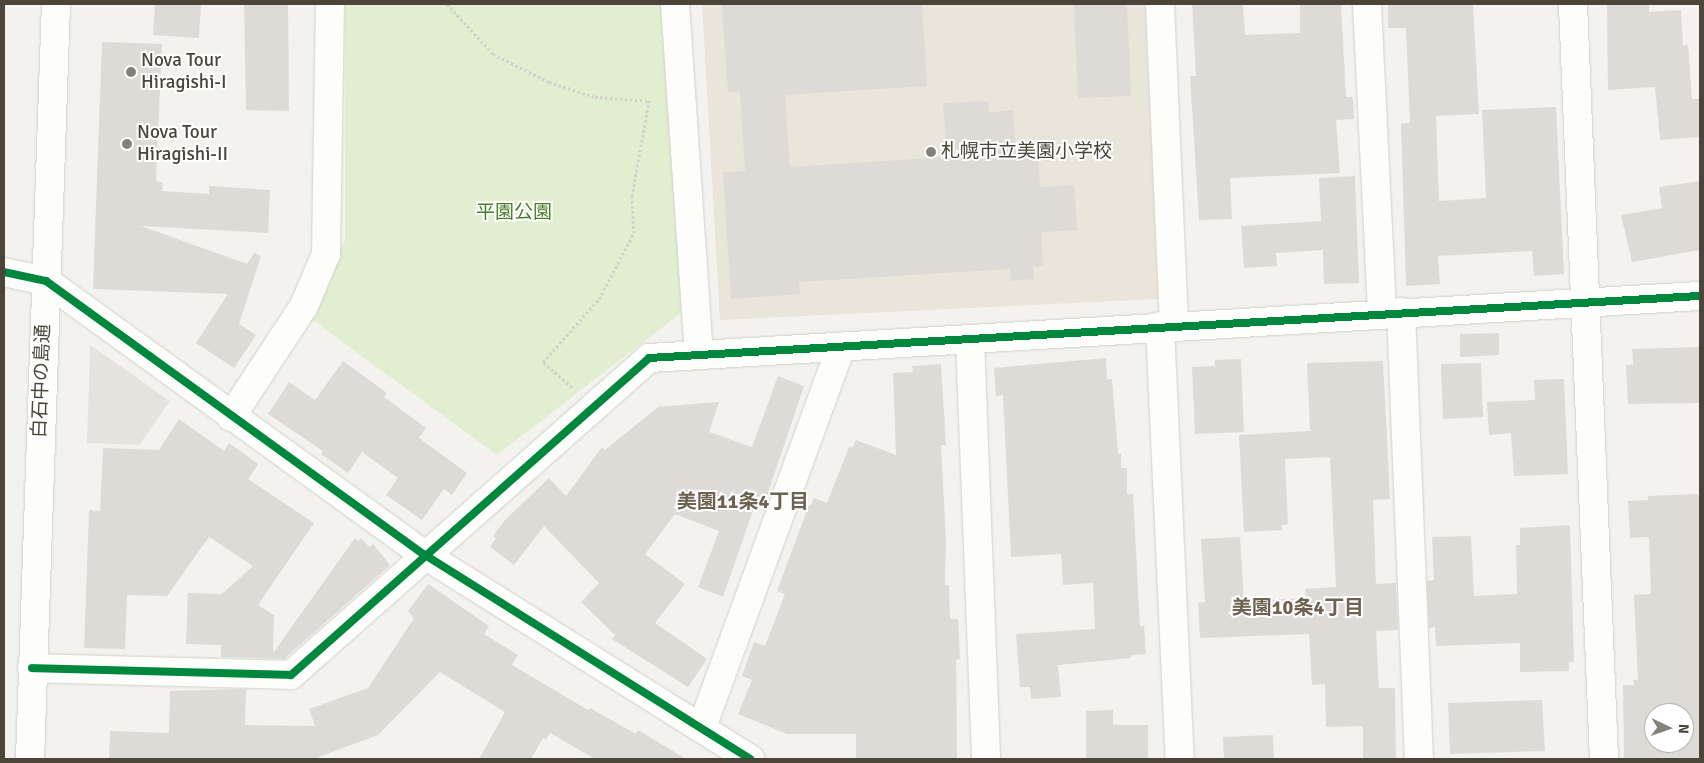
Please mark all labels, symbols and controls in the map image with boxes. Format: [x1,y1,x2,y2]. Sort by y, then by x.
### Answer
place label: Nova Tour Hiragishi-I [141,50,227,94]
marker: Nova Tour Hiragishi-I [125,66,137,78]
place label: Nova Tour Hiragishi-II [137,122,228,166]
marker: Nova Tour Hiragishi-II [121,138,133,150]
place label: 札幌市立美園小学校 [941,141,1112,163]
marker: 札幌市立美園小学校 [925,146,937,158]
park label: 平園公園 [476,202,552,224]
street label: 白石中の島通 [29,324,55,438]
district label: 美園11条4丁目 [677,489,809,513]
district label: 美園10条4丁目 [1232,595,1364,619]
north arrow [1644,703,1694,753]
text: N [1675,723,1692,734]

